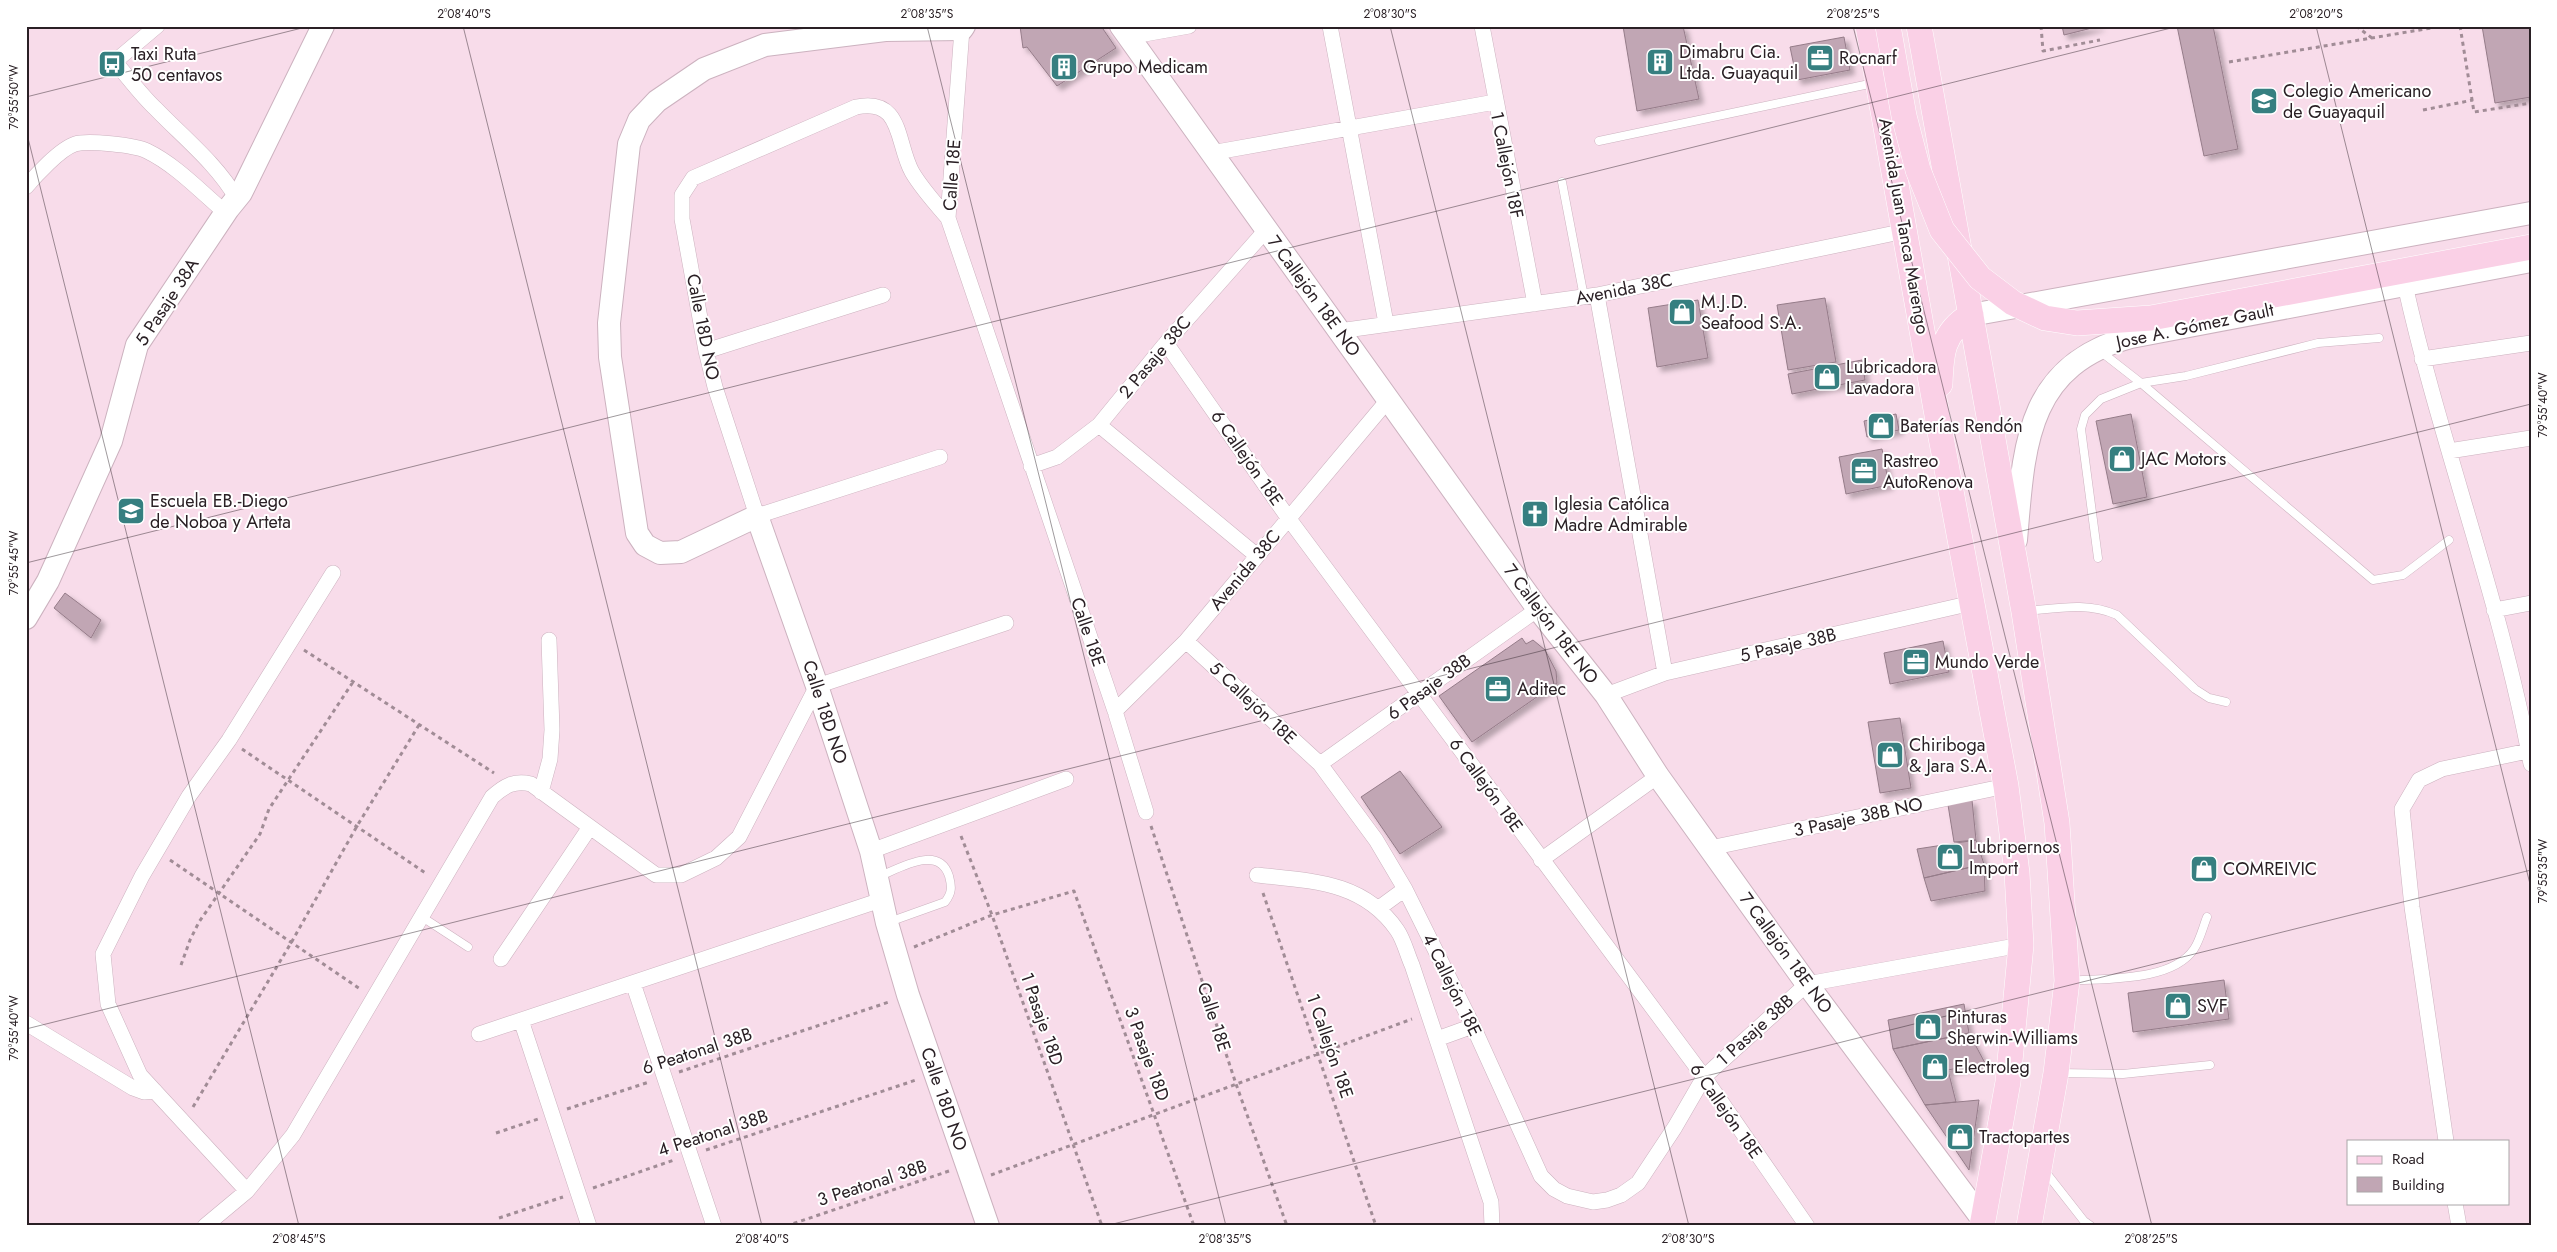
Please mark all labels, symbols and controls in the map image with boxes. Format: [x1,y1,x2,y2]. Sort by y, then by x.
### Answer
text: 2°08'40"S [437,5,491,23]
text: 2°08'35"S [901,5,954,23]
text: 2°08'30"S [1363,5,1417,23]
text: 2°08'25"S [1826,5,1880,23]
text: 2°08'20"S [2289,5,2343,23]
place label: Dimabru Cia. Ltda. Guayaquil [1679,39,1798,86]
place label: Taxi Ruta 50 centavos [131,41,222,88]
office icon: Rocnarf [1805,43,1835,73]
place label: Rocnarf [1839,45,1898,71]
building icon: Dimabru Cia. Ltda. Guayaquil [1645,47,1675,77]
bus stop icon: Taxi Ruta 50 centavos [97,49,127,79]
building icon: Grupo Medicam [1049,52,1079,82]
place label: Grupo Medicam [1083,54,1208,80]
text: 79°55'50"W [5,64,23,129]
place label: Colegio Americano de Guayaquil [2283,78,2431,125]
school or university icon: Colegio Americano de Guayaquil [2249,86,2279,116]
street label: 1 Callejón 18F [1484,109,1530,221]
street label: Avenida Juan Tanca Marengo [1872,116,1936,336]
street label: Calle 18E [937,138,967,212]
street label: 7 Callejón 18E NO [1261,230,1367,362]
street label: 5 Pasaje 38A [129,253,205,351]
street label: Avenida 38C [1573,267,1675,311]
street label: Calle 18D NO [680,272,726,382]
place label: M.J.D. Seafood S.A. [1701,289,1802,336]
street label: Jose A. Gómez Gault [2112,296,2277,356]
shop icon: M.J.D. Seafood S.A. [1667,297,1697,327]
street label: 2 Pasaje 38C [1113,310,1197,404]
place label: Lubricadora Lavadora [1846,354,1937,401]
shop icon: Lubricadora Lavadora [1812,362,1842,392]
text: 79°55'40"W [2534,372,2552,438]
street label: 6 Callejón 18E [1204,405,1290,511]
shop icon: Baterías Rendón [1866,411,1896,441]
place label: Baterías Rendón [1900,413,2023,439]
shop icon: JAC Motors [2107,444,2137,474]
place label: JAC Motors [2139,446,2226,472]
place label: Rastreo AutoRenova [1883,448,1973,495]
office icon: Rastreo AutoRenova [1849,456,1879,486]
place label: Escuela EB.-Diego de Noboa y Arteta [150,488,291,535]
place label: Iglesia Católica Madre Admirable [1554,491,1687,538]
school or university icon: Escuela EB.-Diego de Noboa y Arteta [116,496,146,526]
church icon: Iglesia Católica Madre Admirable [1520,499,1550,529]
street label: Avenida 38C [1203,524,1287,616]
text: 79°55'45"W [5,531,23,595]
street label: 7 Callejón 18E NO [1497,559,1605,689]
street label: Calle 18E [1064,594,1112,670]
street label: 5 Pasaje 38B [1737,621,1839,669]
office icon: Mundo Verde [1901,647,1931,677]
street label: 6 Pasaje 38B [1381,648,1477,726]
place label: Mundo Verde [1935,649,2039,675]
street label: 5 Callejón 18E [1204,656,1302,750]
street label: Calle 18D NO [796,657,854,767]
office icon: Aditec [1483,674,1513,704]
place label: Aditec [1517,676,1566,702]
street label: 6 Callejón 18E [1443,732,1529,838]
place label: Chiriboga & Jara S.A. [1909,732,1993,779]
shop icon: Chiriboga & Jara S.A. [1875,740,1905,770]
street label: 3 Pasaje 38B NO [1791,791,1925,843]
place label: Lubripernos Import [1969,834,2060,881]
text: 79°55'35"W [2534,839,2552,903]
shop icon: Lubripernos Import [1935,842,1965,872]
shop icon: COMREIVIC [2189,854,2219,884]
place label: COMREIVIC [2223,856,2317,882]
street label: 7 Callejón 18E NO [1733,887,1839,1019]
street label: 4 Callejón 18E [1416,929,1488,1041]
street label: 1 Pasaje 18D [1014,969,1070,1069]
street label: Calle 18E [1191,979,1237,1055]
street label: 1 Pasaje 38B [1711,988,1799,1072]
street label: 1 Callejón 18E [1300,990,1360,1102]
shop icon: SVF [2163,991,2193,1021]
place label: SVF [2197,993,2228,1019]
text: 79°55'40"W [5,995,23,1061]
street label: 3 Pasaje 18D [1118,1003,1176,1105]
place label: Pinturas Sherwin-Williams [1947,1004,2078,1051]
shop icon: Pinturas Sherwin-Williams [1913,1012,1943,1042]
street label: 6 Peatonal 38B [639,1021,755,1081]
street label: Calle 18D NO [914,1044,974,1154]
shop icon: Electroleg [1920,1052,1950,1082]
place label: Electroleg [1954,1054,2030,1080]
street label: 6 Callejón 18E [1683,1058,1769,1164]
street label: 4 Peatonal 38B [654,1103,772,1163]
shop icon: Tractopartes [1945,1122,1975,1152]
place label: Tractopartes [1979,1124,2069,1150]
legend [2347,1140,2510,1204]
text: Road [2392,1148,2424,1170]
street label: 3 Peatonal 38B [814,1153,930,1213]
text: Building [2392,1174,2444,1196]
text: 2°08'45"S [272,1230,326,1248]
text: 2°08'40"S [735,1230,789,1248]
text: 2°08'35"S [1199,1230,1252,1248]
text: 2°08'30"S [1661,1230,1715,1248]
text: 2°08'25"S [2124,1230,2178,1248]

